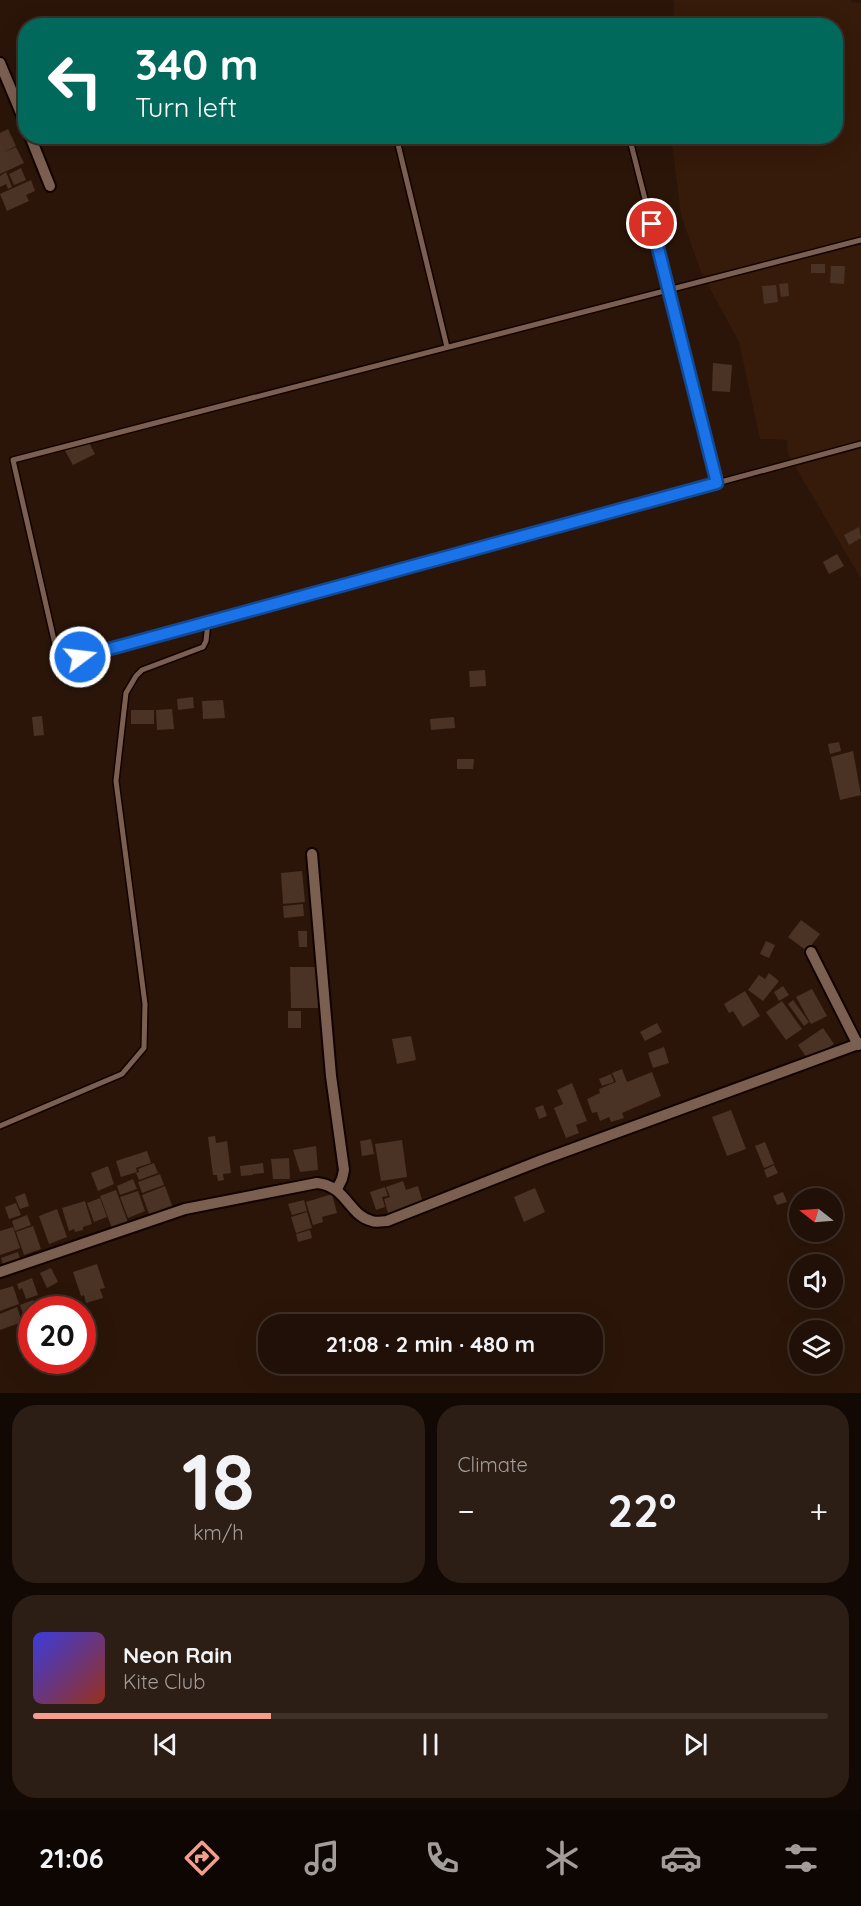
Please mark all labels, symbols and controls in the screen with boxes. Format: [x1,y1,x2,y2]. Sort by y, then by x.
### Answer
text: 340 m [135,38,259,91]
icon: left [36,42,114,120]
text: Turn left [135,90,237,124]
pin [626,198,677,249]
icon: arrive [635,207,668,240]
position arrow [48,625,112,689]
north arrow [789,1188,843,1242]
map controls [789,1188,843,1374]
button: sound [789,1254,843,1308]
speed limit sign: 20 [18,1296,96,1374]
button: layers [789,1320,843,1374]
text: 21:08 · 2 min · 480 m [326,1330,535,1358]
text: 18 [182,1432,255,1530]
text: Climate [458,1452,528,1477]
text: 22° [608,1482,676,1538]
text: − [458,1490,475,1531]
text: + [809,1490,828,1531]
text: km/h [193,1520,244,1545]
text: Neon Rain [123,1641,232,1669]
text: Kite Club [123,1669,205,1694]
icon: previous [149,1728,182,1761]
icon: pause [414,1728,447,1761]
icon: next [679,1728,712,1761]
icon: directions [181,1837,223,1879]
icon: music [301,1837,343,1879]
icon: phone [421,1837,463,1879]
icon: climate [541,1837,583,1879]
icon: car [660,1837,702,1879]
icon: filters [780,1837,822,1879]
text: 21:06 [39,1841,104,1875]

